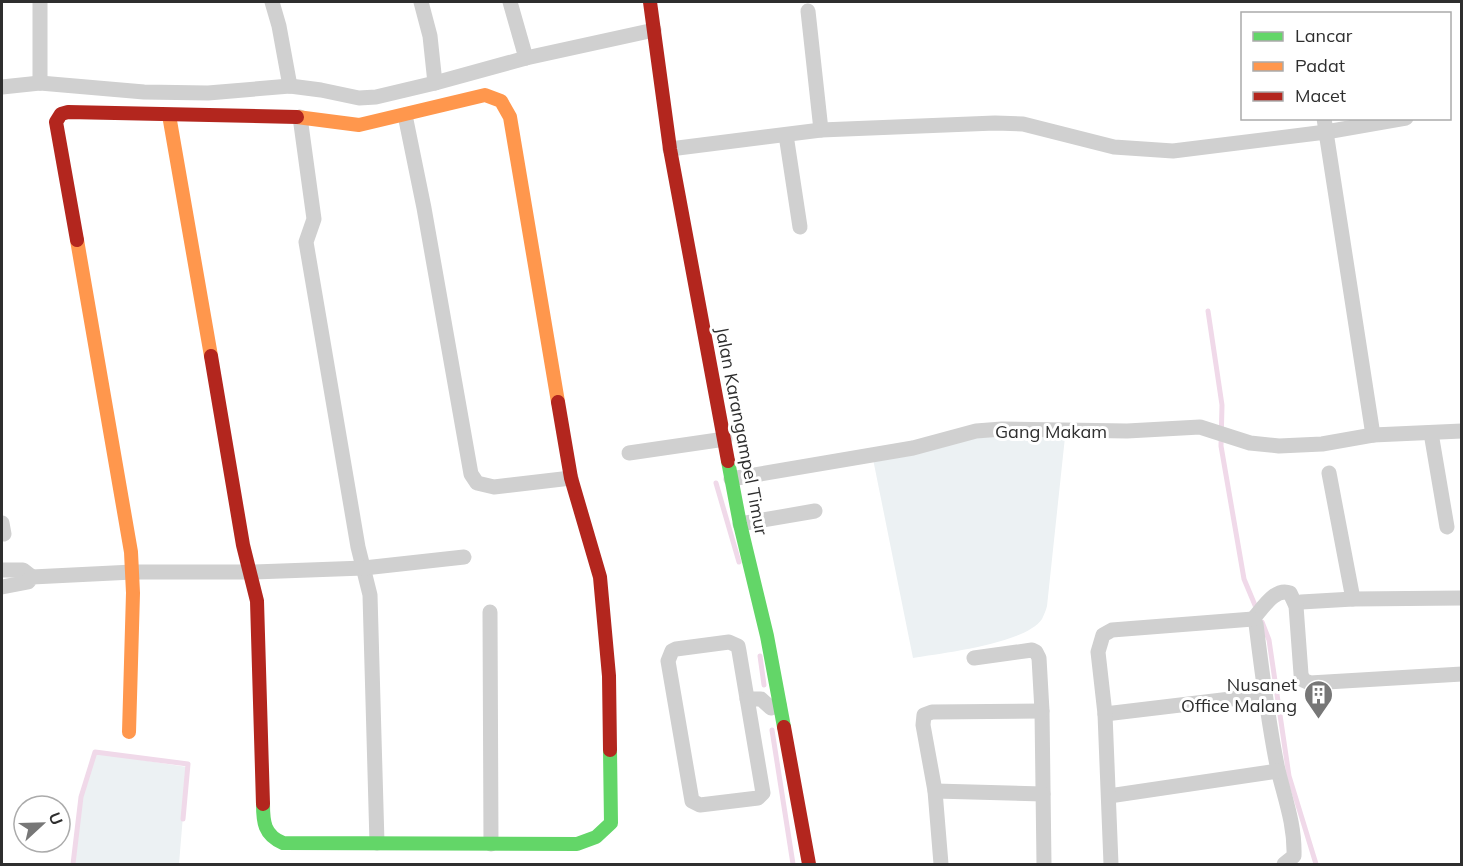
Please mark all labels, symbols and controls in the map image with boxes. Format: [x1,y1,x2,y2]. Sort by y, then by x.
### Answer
legend [1241,12,1451,120]
text: Lancar [1295,24,1353,47]
text: Padat [1295,54,1345,77]
text: Macet [1295,84,1346,107]
street label: Jalan Karangampel Timur [710,325,774,538]
street label: Gang Makam [995,420,1107,443]
place label: Nusanet Office Malang [1181,673,1297,717]
building icon: Nusanet Office Malang [1302,678,1334,720]
north arrow [12,794,72,854]
text: U [44,809,67,828]

